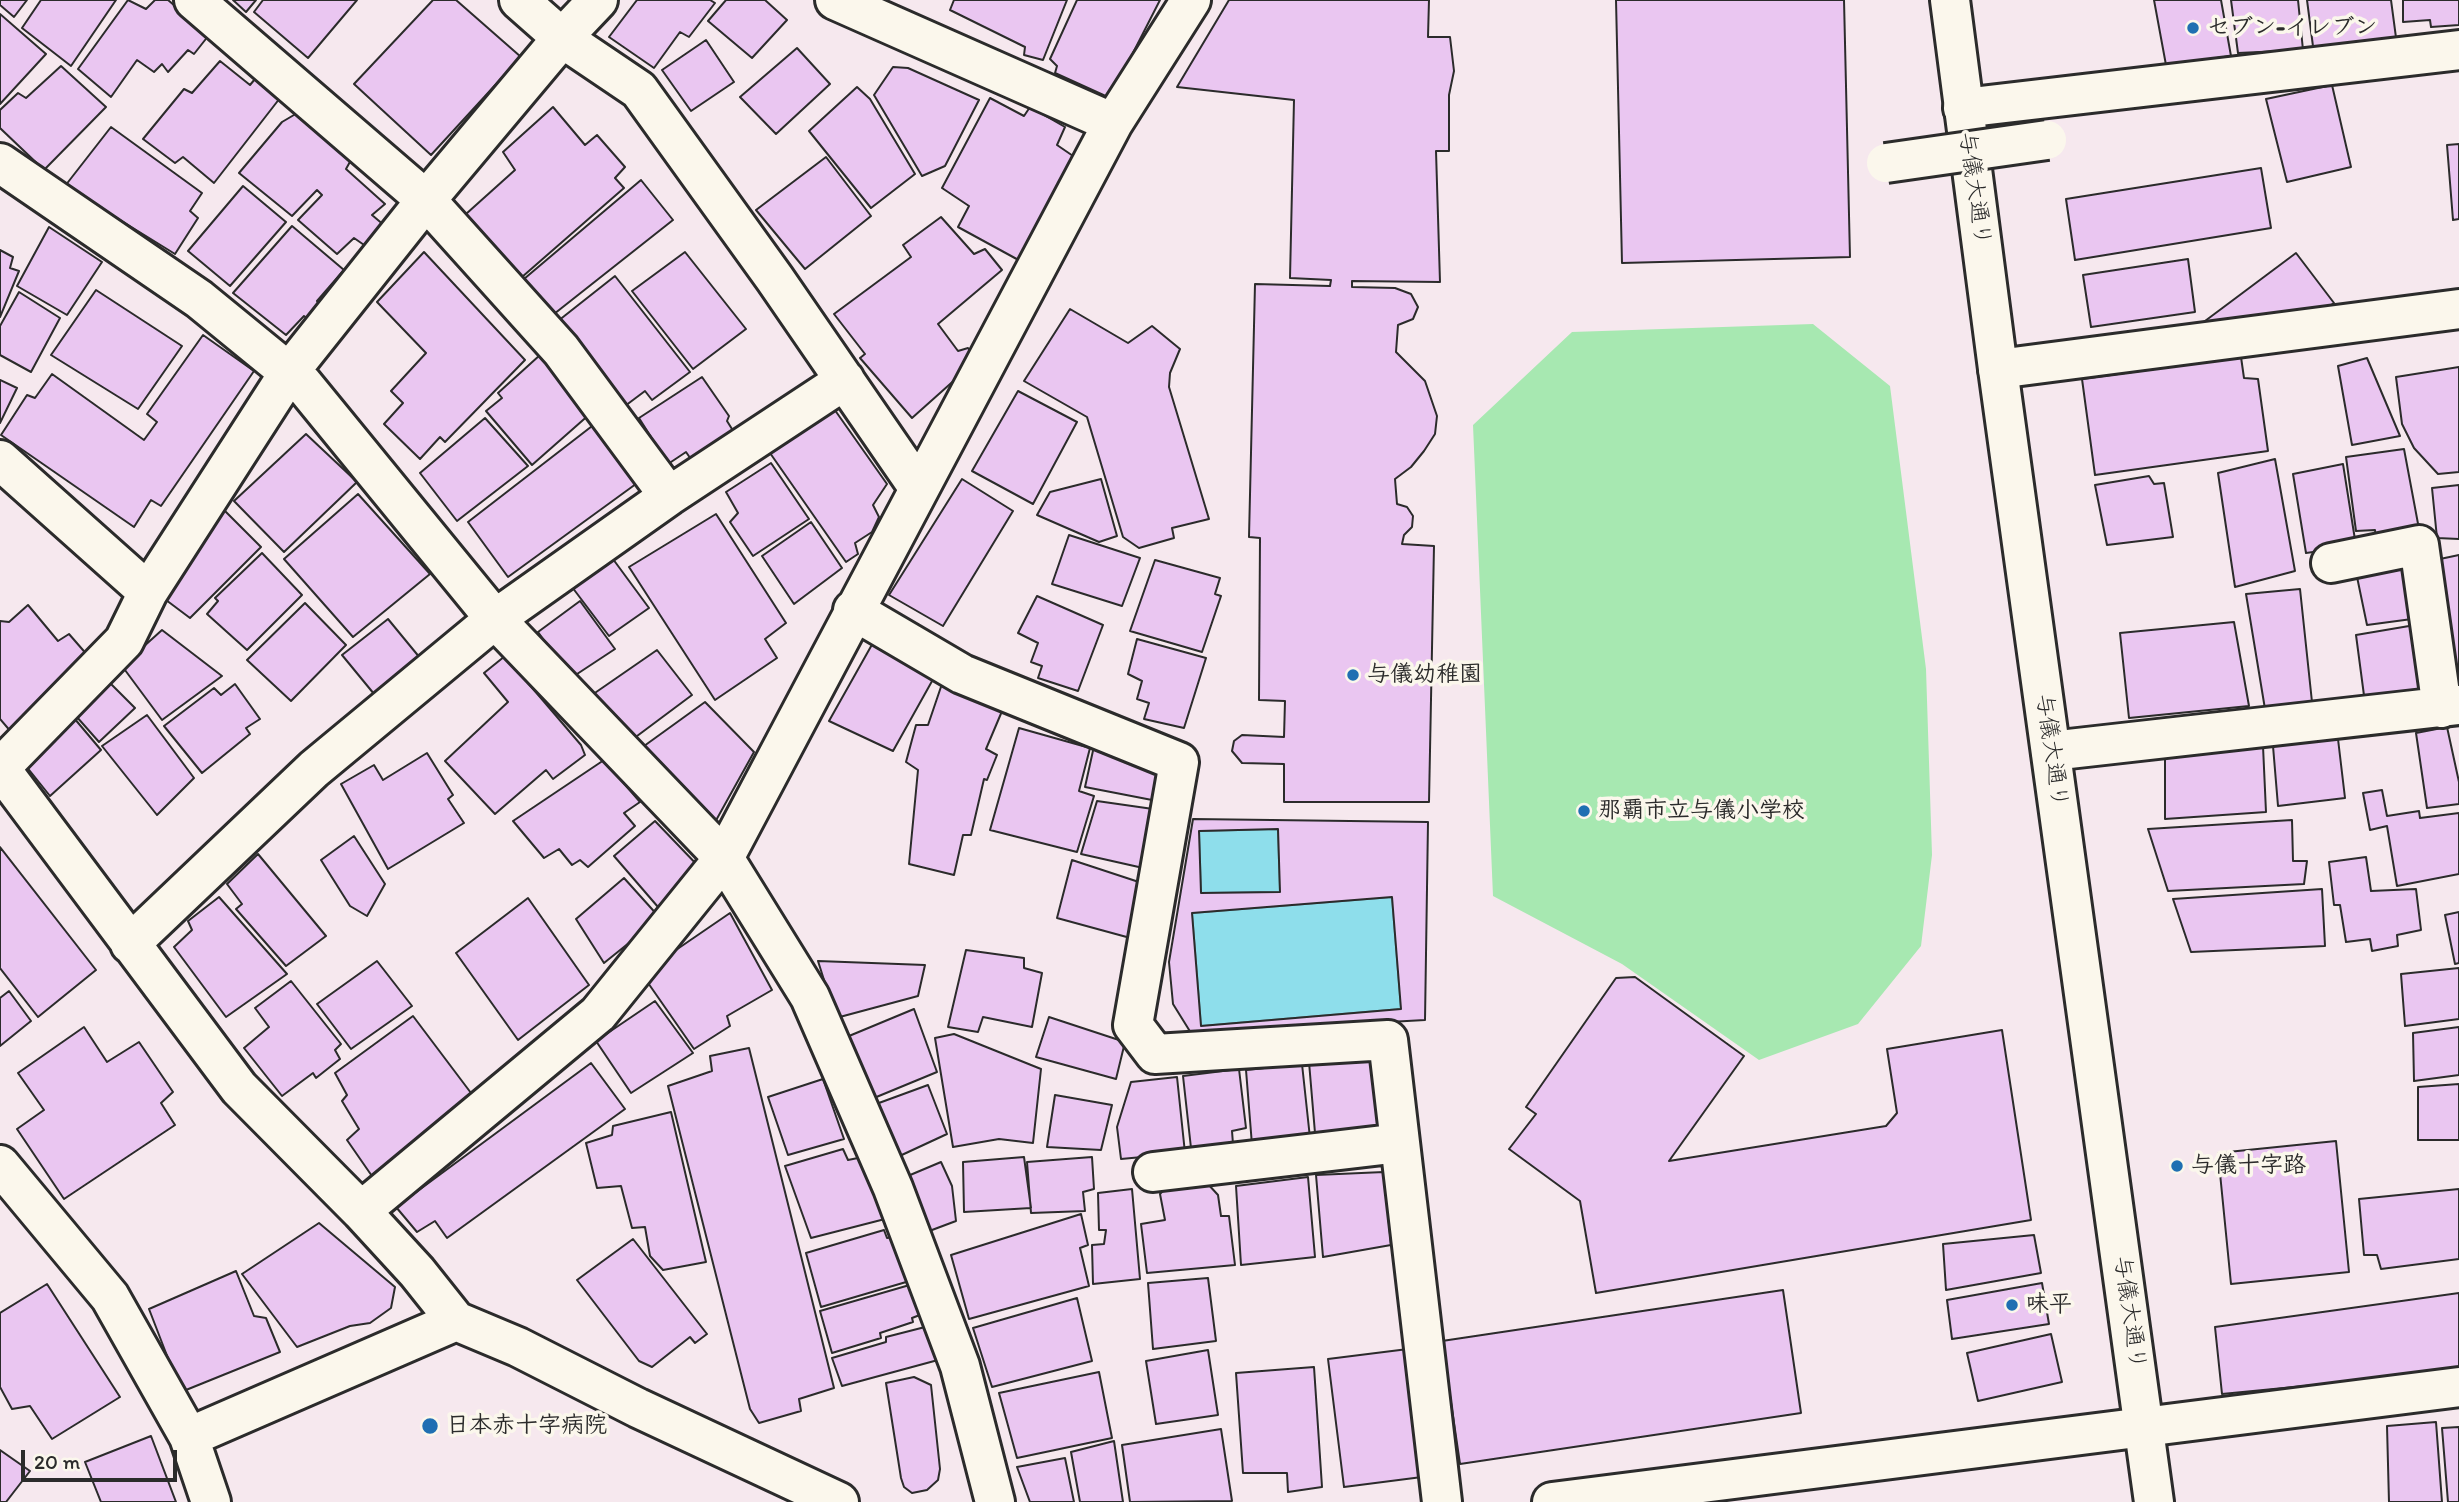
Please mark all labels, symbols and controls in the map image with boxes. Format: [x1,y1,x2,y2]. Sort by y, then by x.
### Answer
place label: セブン-イレブン [2207,14,2377,42]
marker: セブン-イレブン [2185,20,2201,36]
street label: 与儀大通り [1952,130,1996,248]
place label: 与儀幼稚園 [1367,661,1482,689]
marker: 与儀幼稚園 [1345,667,1361,683]
street label: 与儀大通り [2029,692,2073,810]
place label: 那覇市立与儀小学校 [1598,797,1805,825]
marker: 那覇市立与儀小学校 [1576,803,1592,819]
place label: 与儀十字路 [2191,1152,2306,1180]
marker: 与儀十字路 [2169,1158,2185,1174]
street label: 与儀大通り [2107,1254,2151,1372]
place label: 味平 [2026,1291,2072,1319]
marker: 味平 [2004,1297,2020,1313]
place label: 日本赤十字病院 [446,1412,607,1440]
marker: 日本赤十字病院 [420,1416,440,1436]
scale bar [24,1436,180,1480]
text: 20 m [34,1449,80,1474]

